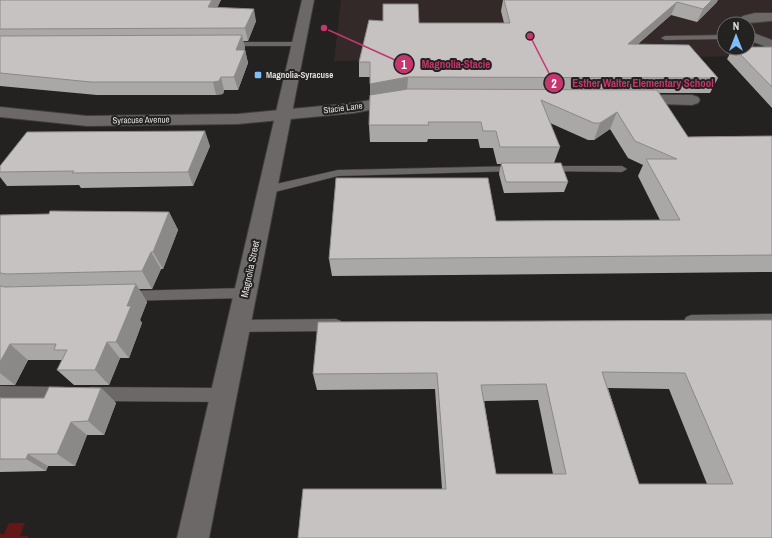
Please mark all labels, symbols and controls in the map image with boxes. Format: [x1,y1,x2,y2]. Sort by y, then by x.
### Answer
north arrow [716,16,756,56]
text: N [733,19,739,33]
callout: Magnolia-Stacie [394,53,498,76]
text: 1 [401,57,407,73]
text: Magnolia-Stacie [422,57,490,71]
place label: Magnolia-Syracuse [266,69,333,81]
marker: Magnolia-Syracuse [253,70,263,80]
callout: Esther Walter Elementary School [544,72,722,95]
text: 2 [551,76,557,92]
text: Esther Walter Elementary School [572,76,714,90]
street label: Stacie Lane [323,100,363,116]
street label: Syracuse Avenue [112,114,170,126]
street label: Magnolia Street [238,239,263,299]

